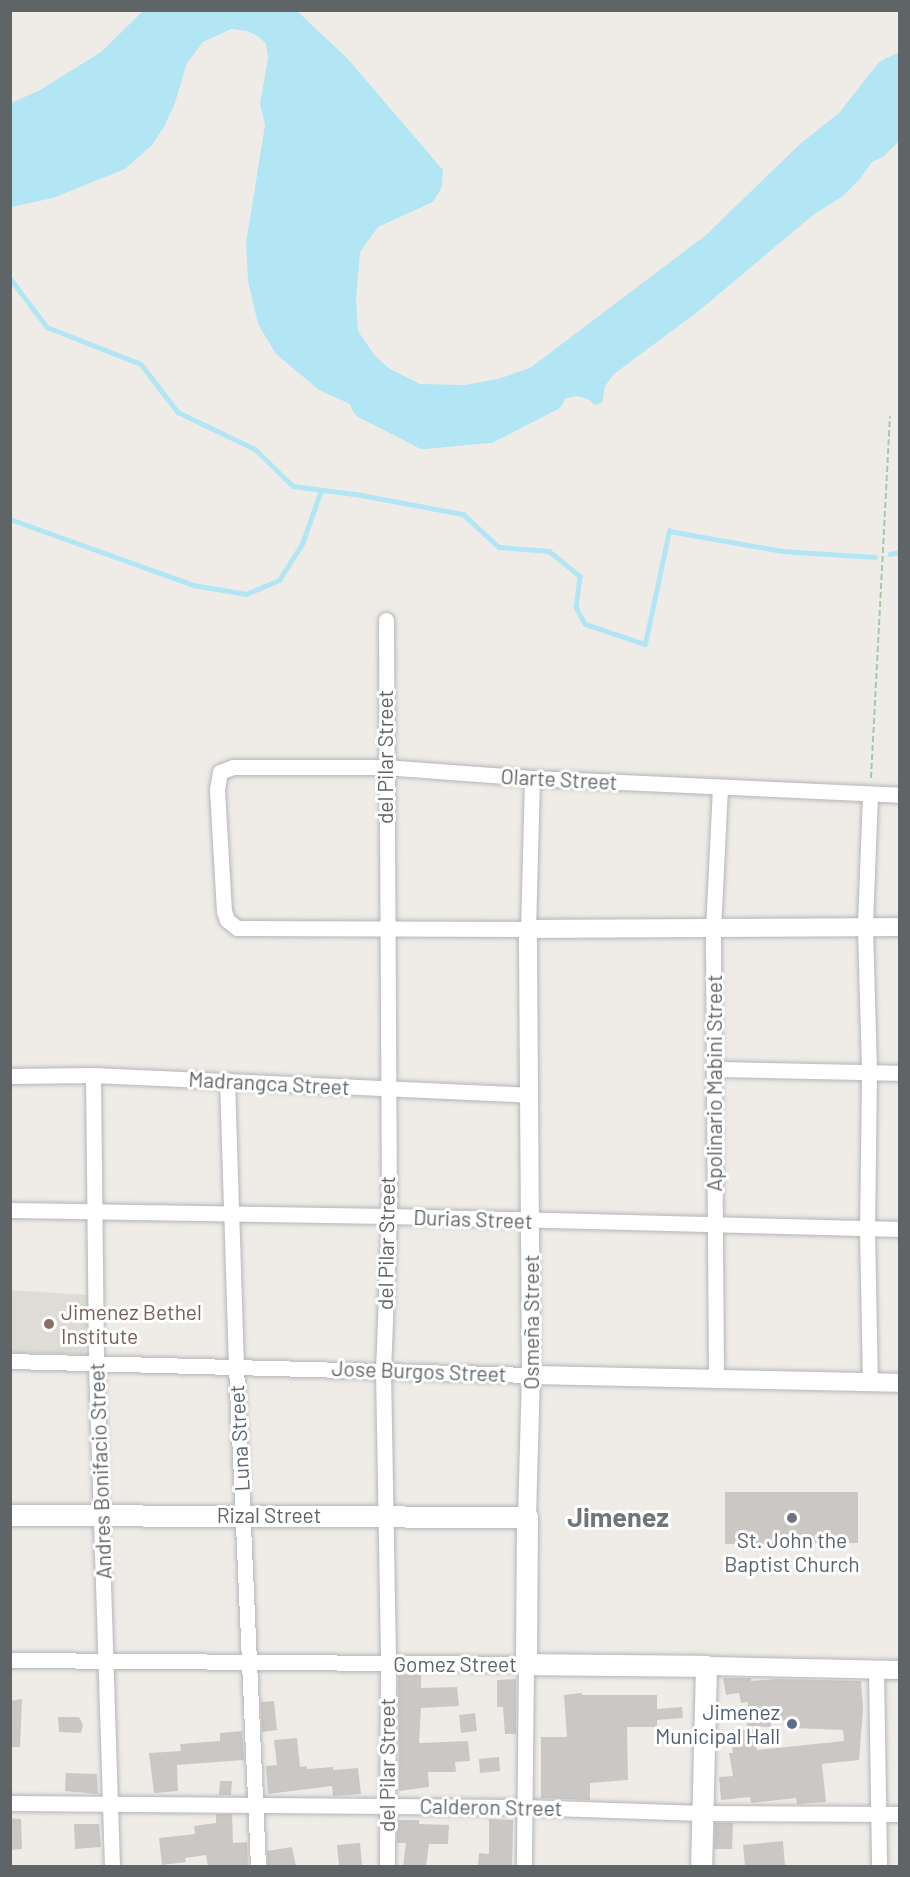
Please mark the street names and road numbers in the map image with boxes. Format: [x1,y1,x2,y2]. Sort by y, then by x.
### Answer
street label: del Pilar Street [372,690,398,824]
street label: Olarte Street [500,763,618,795]
street label: Apolinario Mabini Street [701,974,727,1192]
street label: Madrangca Street [188,1066,350,1100]
street label: del Pilar Street [372,1176,400,1310]
street label: Durias Street [413,1204,533,1234]
street label: Osmeña Street [518,1254,544,1390]
street label: Jose Burgos Street [331,1355,507,1387]
street label: Andres Bonifacio Street [84,1362,116,1580]
street label: Luna Street [224,1384,254,1492]
street label: Rizal Street [217,1502,321,1528]
street label: Gomez Street [393,1651,517,1677]
street label: del Pilar Street [374,1698,400,1832]
street label: Calderon Street [419,1793,563,1821]

